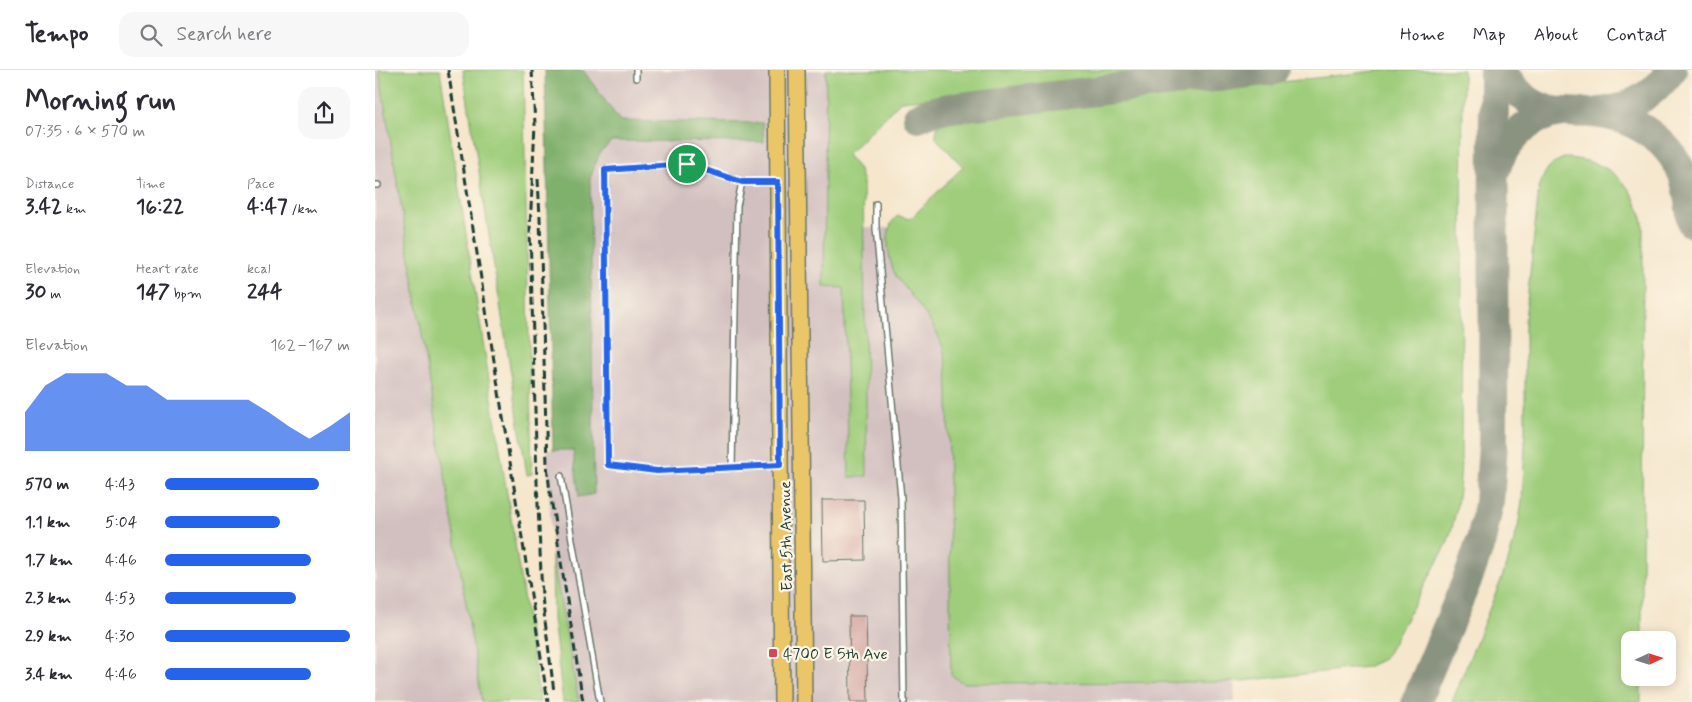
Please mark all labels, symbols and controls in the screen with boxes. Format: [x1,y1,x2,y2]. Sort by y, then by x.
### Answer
search box [119,12,469,57]
text: Tempo [25,19,89,50]
icon: search [137,21,165,49]
text: Search here [177,22,272,47]
text: Home [1400,23,1445,47]
text: Map [1473,23,1506,47]
text: About [1534,23,1578,47]
text: Contact [1606,23,1667,47]
text: Morning run [25,83,176,120]
button: share [298,87,350,139]
text: 07:35 · 6 × 570 m [25,121,145,142]
pin [666,143,708,185]
icon: arrive [673,150,701,178]
text: Distance [25,175,74,193]
text: Time [136,175,165,193]
text: Pace [247,175,275,193]
text: 3.42 [25,193,62,221]
text: 16:22 [136,193,184,221]
text: 4:47 [247,193,288,221]
text: km [62,200,86,218]
text: /km [288,200,318,218]
text: Elevation [25,260,80,278]
text: Heart rate [136,260,199,278]
text: kcal [247,260,271,278]
text: 30 [25,278,47,306]
text: 147 [136,278,170,306]
text: 244 [247,278,282,306]
text: m [47,285,61,303]
text: bpm [170,285,202,303]
text: Elevation [25,335,88,356]
text: 162–167 m [270,335,350,356]
text: 570 m [25,474,69,495]
text: 4:43 [105,474,135,495]
street label: East 5th Avenue [775,481,798,591]
text: 1.1 km [25,512,70,533]
text: 5:04 [105,512,138,533]
text: 1.7 km [25,550,73,571]
text: 4:46 [105,550,137,571]
text: 2.3 km [25,588,71,609]
text: 4:53 [105,588,135,609]
text: 2.9 km [25,626,72,647]
text: 4:30 [105,626,135,647]
north arrow [1621,631,1676,686]
map controls [1621,631,1676,686]
place label: 4700 E 5th Ave [783,644,888,665]
marker: 4700 E 5th Ave [767,647,779,659]
text: 3.4 km [25,664,73,685]
text: 4:46 [105,664,137,685]

